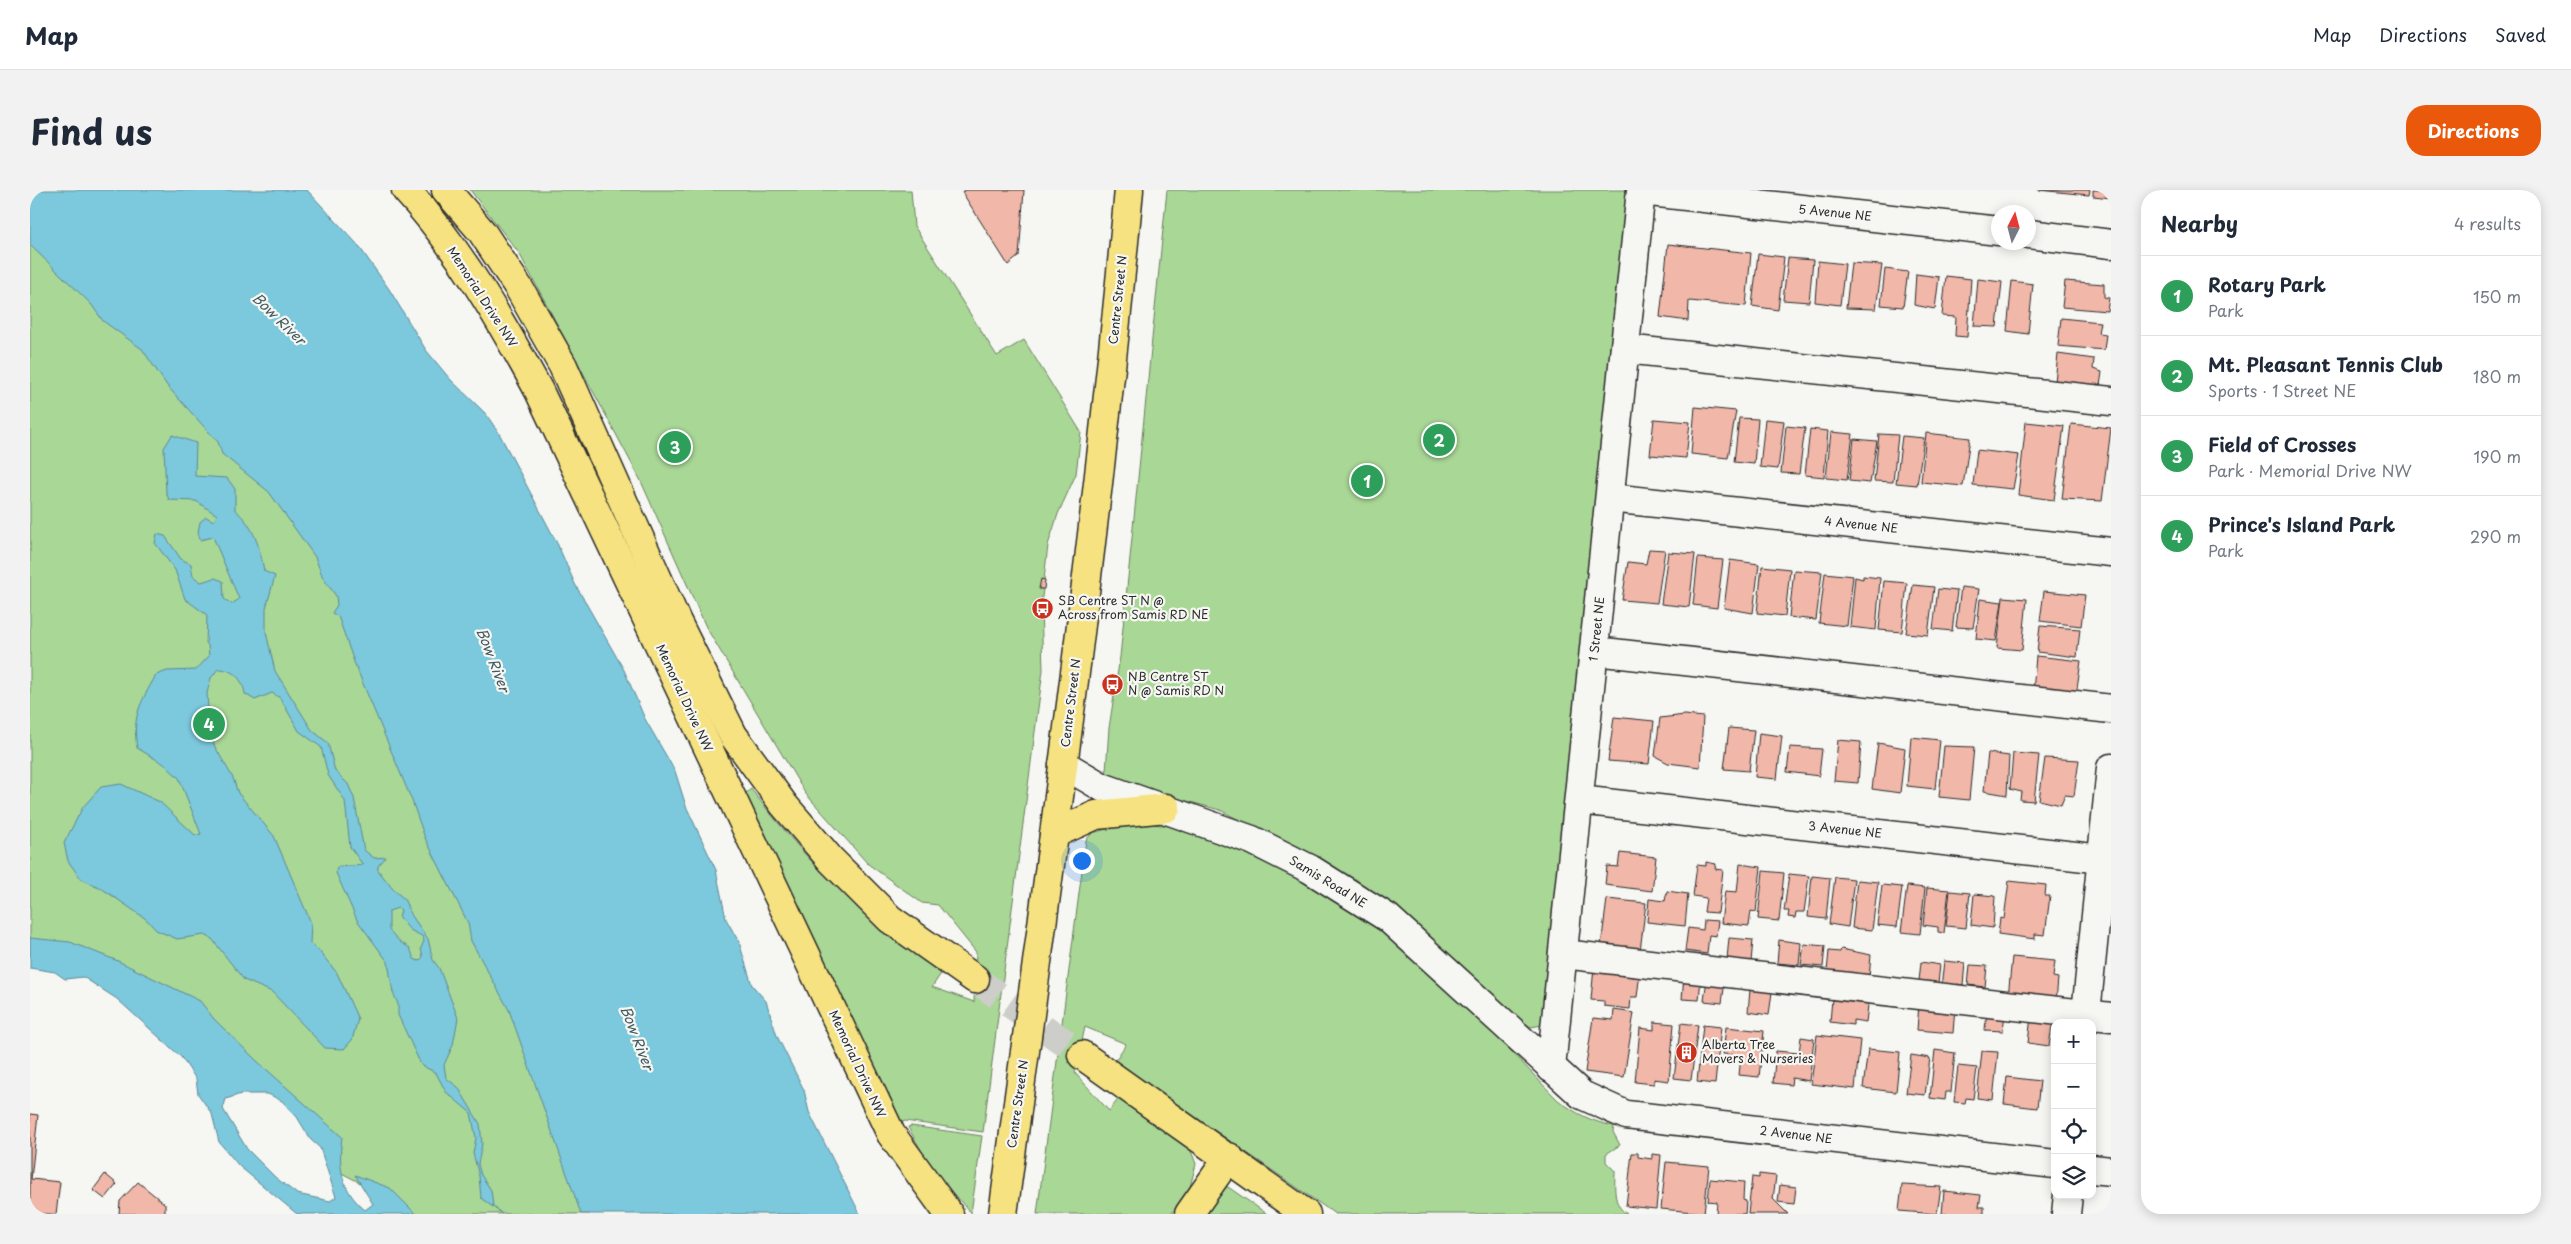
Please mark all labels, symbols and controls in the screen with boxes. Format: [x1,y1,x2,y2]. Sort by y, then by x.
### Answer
text: Map [25,17,78,53]
text: Map [2313,21,2351,48]
text: Directions [2379,21,2467,48]
text: Saved [2495,21,2546,48]
text: Find us [30,104,152,157]
button: Directions [2406,105,2541,156]
street label: 5 Avenue NE [1798,199,1873,225]
north arrow [1991,205,2036,250]
text: Nearby [2161,207,2238,239]
text: 4 results [2454,211,2521,235]
street label: Memorial Drive NW [443,243,522,350]
street label: Centre Street N [1103,255,1131,345]
text: Rotary Park [2208,270,2326,298]
text: 1 [2173,284,2181,308]
text: 150 m [2473,284,2521,308]
water label: Bow River [248,288,312,351]
text: Park [2208,298,2244,322]
text: Mt. Pleasant Tennis Club [2208,350,2443,378]
text: 2 [2171,364,2183,388]
text: 180 m [2473,364,2521,388]
text: Sports · 1 Street NE [2208,378,2356,402]
pin: 2 [1423,421,1455,459]
pin: 3 [659,428,691,466]
text: Field of Crosses [2208,430,2356,458]
text: 3 [2172,444,2182,468]
text: 190 m [2473,444,2521,468]
text: Park · Memorial Drive NW [2208,458,2412,482]
pin: 1 [1351,462,1383,500]
text: Prince's Island Park [2208,510,2395,538]
street label: 4 Avenue NE [1823,511,1899,537]
text: 4 [2172,524,2182,548]
text: 290 m [2470,524,2521,548]
text: Park [2208,538,2244,562]
place label: SB Centre ST N @ Across from Samis RD NE [1058,591,1209,623]
bus stop icon: SB Centre ST N @ Across from Samis RD NE [1030,596,1054,620]
street label: 1 Street NE [1584,596,1608,662]
water label: Bow River [472,625,516,696]
street label: Memorial Drive NW [652,641,718,754]
street label: Centre Street N [1056,657,1084,748]
place label: NB Centre ST N @ Samis RD N [1128,667,1224,699]
bus stop icon: NB Centre ST N @ Samis RD N [1100,672,1124,696]
pin: 4 [193,705,225,743]
street label: 3 Avenue NE [1807,816,1883,842]
your location [1069,848,1095,874]
street label: Samis Road NE [1286,851,1371,911]
water label: Bow River [616,1003,660,1074]
street label: Memorial Drive NW [825,1007,891,1120]
map controls [2051,1019,2096,1199]
button: + [2051,1019,2096,1064]
place label: Alberta Tree Movers & Nurseries [1702,1035,1814,1067]
building icon: Alberta Tree Movers & Nurseries [1674,1040,1698,1064]
street label: Centre Street N [1002,1058,1032,1149]
button: − [2051,1064,2096,1109]
button: locate [2051,1109,2096,1154]
street label: 2 Avenue NE [1759,1121,1833,1147]
button: layers [2051,1154,2096,1199]

